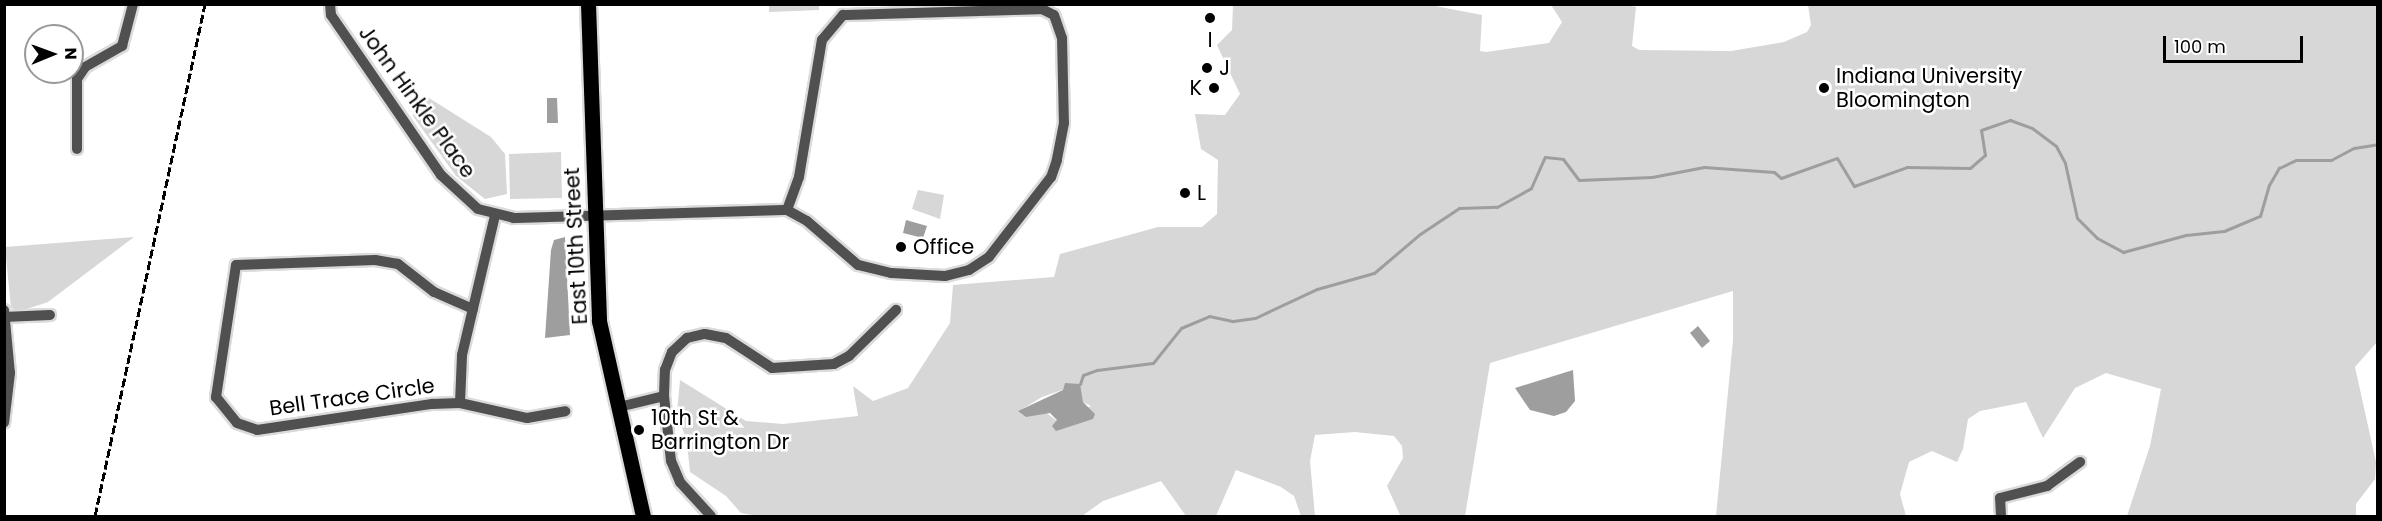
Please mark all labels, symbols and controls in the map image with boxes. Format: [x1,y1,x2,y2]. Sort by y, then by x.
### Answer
marker: I [1203,11,1217,25]
street label: John Hinkle Place [353,21,481,183]
north arrow [24,24,84,84]
scale bar [2166,24,2306,62]
place label: I [1207,27,1213,53]
text: 100 m [2174,34,2226,59]
text: N [59,47,82,60]
place label: J [1219,55,1230,81]
marker: J [1200,61,1214,75]
place label: Indiana University Bloomington [1836,63,2022,113]
place label: K [1189,75,1202,101]
marker: K [1207,81,1221,95]
marker: Indiana University Bloomington [1817,81,1831,95]
street label: East 10th Street [559,167,593,325]
place label: L [1197,180,1206,206]
marker: L [1178,186,1192,200]
place label: Office [913,234,974,260]
marker: Office [894,240,908,254]
street label: Bell Trace Circle [268,373,436,421]
place label: 10th St & Barrington Dr [651,405,789,455]
marker: 10th St & Barrington Dr [632,423,646,437]

